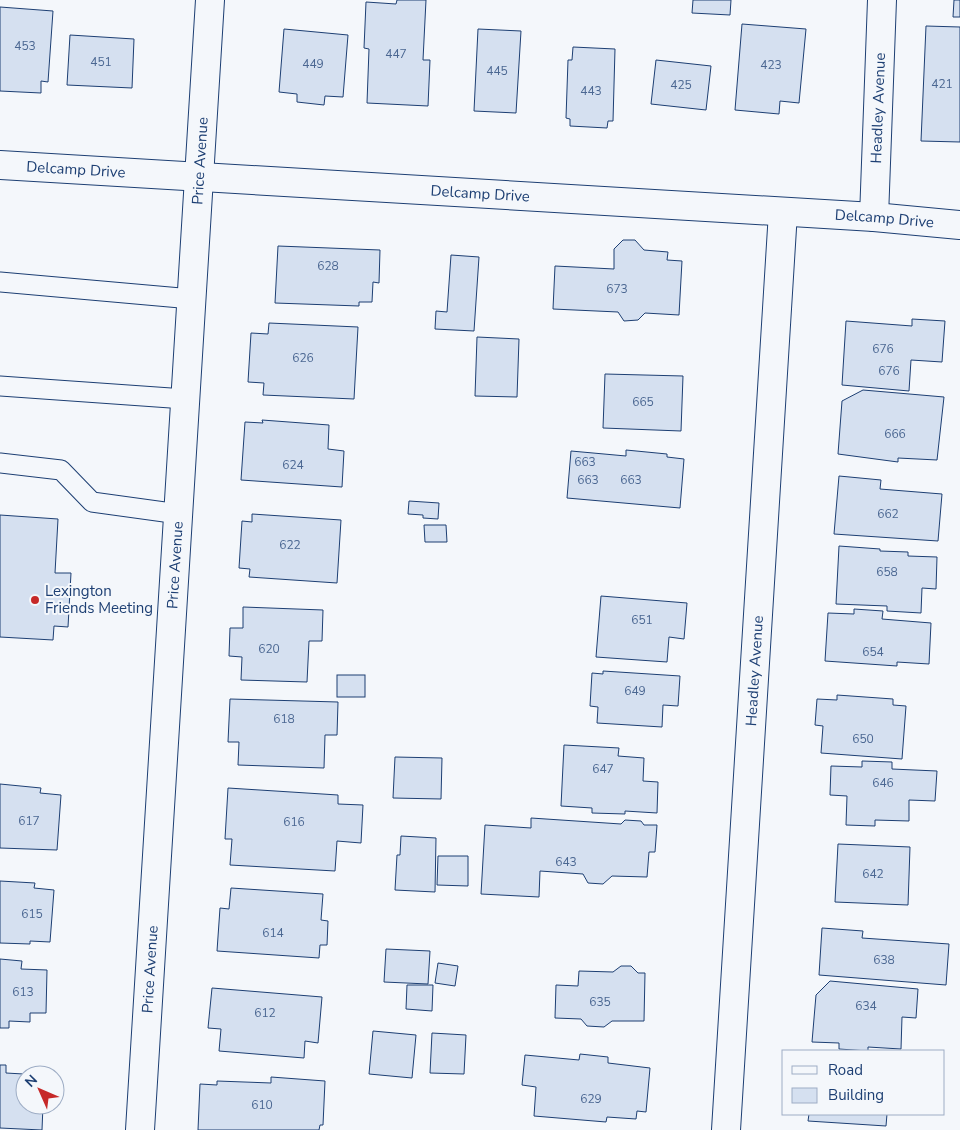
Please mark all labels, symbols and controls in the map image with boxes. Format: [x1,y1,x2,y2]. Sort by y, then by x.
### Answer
house number: 453 [14,38,36,54]
house number: 447 [385,46,407,62]
street label: Headley Avenue [866,52,890,164]
house number: 451 [90,54,112,70]
house number: 449 [302,56,324,72]
house number: 423 [760,57,782,73]
house number: 445 [486,63,508,79]
house number: 421 [931,76,953,92]
house number: 425 [670,77,692,93]
house number: 443 [580,83,602,99]
street label: Price Avenue [187,116,213,205]
street label: Delcamp Drive [26,157,126,182]
street label: Delcamp Drive [430,181,530,207]
street label: Delcamp Drive [834,205,935,233]
house number: 628 [317,258,339,274]
house number: 673 [606,281,628,297]
house number: 676 [872,341,894,357]
house number: 626 [292,350,314,366]
house number: 676 [878,363,900,379]
house number: 665 [632,394,654,410]
house number: 666 [884,426,906,442]
house number: 663 [574,454,596,470]
house number: 624 [282,457,304,473]
house number: 663 [577,472,599,488]
house number: 663 [620,472,642,488]
house number: 662 [877,506,899,522]
street label: Price Avenue [162,521,188,610]
house number: 622 [279,537,301,553]
house number: 658 [876,564,898,580]
place label: Lexington Friends Meeting [45,581,153,618]
marker: Lexington Friends Meeting [29,594,41,606]
house number: 651 [631,612,653,628]
street label: Headley Avenue [741,615,768,727]
house number: 620 [258,641,280,657]
house number: 654 [862,644,884,660]
house number: 649 [624,683,646,699]
house number: 618 [273,711,295,727]
house number: 650 [852,731,874,747]
house number: 647 [592,761,614,777]
house number: 646 [872,775,894,791]
house number: 617 [18,813,40,829]
house number: 616 [283,814,305,830]
house number: 643 [555,854,577,870]
house number: 642 [862,866,884,882]
house number: 615 [21,906,43,922]
street label: Price Avenue [137,925,163,1014]
house number: 614 [262,925,284,941]
house number: 638 [873,952,895,968]
house number: 613 [12,984,34,1000]
house number: 635 [589,994,611,1010]
house number: 634 [855,998,877,1014]
house number: 612 [254,1005,276,1021]
legend [782,1050,945,1115]
text: Road [828,1060,863,1080]
north arrow [15,1065,65,1115]
text: N [21,1071,42,1092]
text: Building [828,1085,884,1105]
house number: 629 [580,1091,602,1107]
house number: 610 [251,1097,273,1113]

